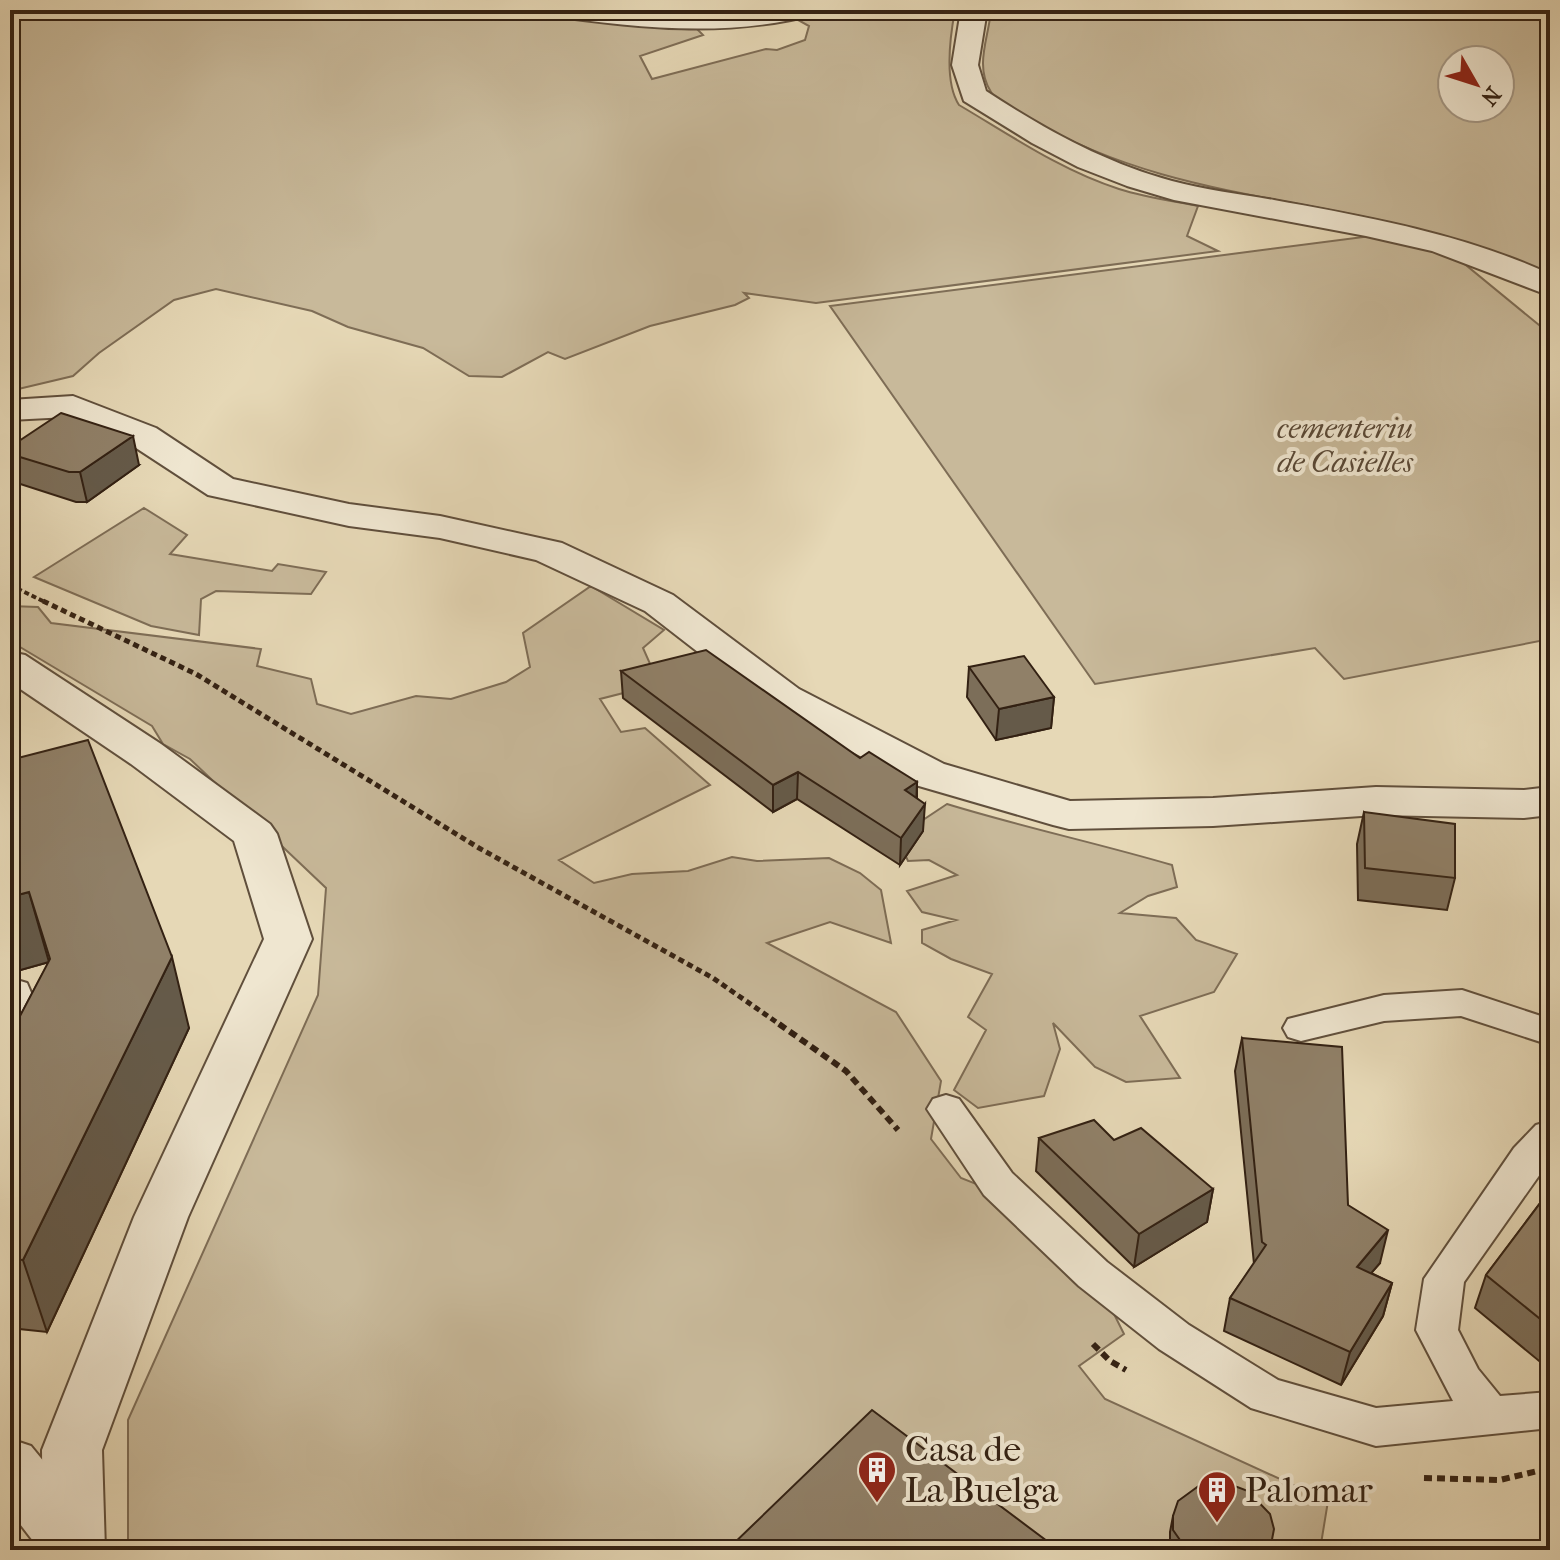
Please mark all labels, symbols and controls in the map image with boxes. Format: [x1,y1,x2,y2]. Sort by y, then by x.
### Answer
north arrow [1436,44,1516,124]
text: N [1475,81,1506,111]
park label: cementeriu de Casielles [1277,411,1414,480]
place label: Casa de La Buelga [905,1428,1058,1511]
building icon: Casa de La Buelga [856,1449,898,1504]
building icon: Palomar [1196,1469,1238,1524]
place label: Palomar [1245,1469,1373,1511]

